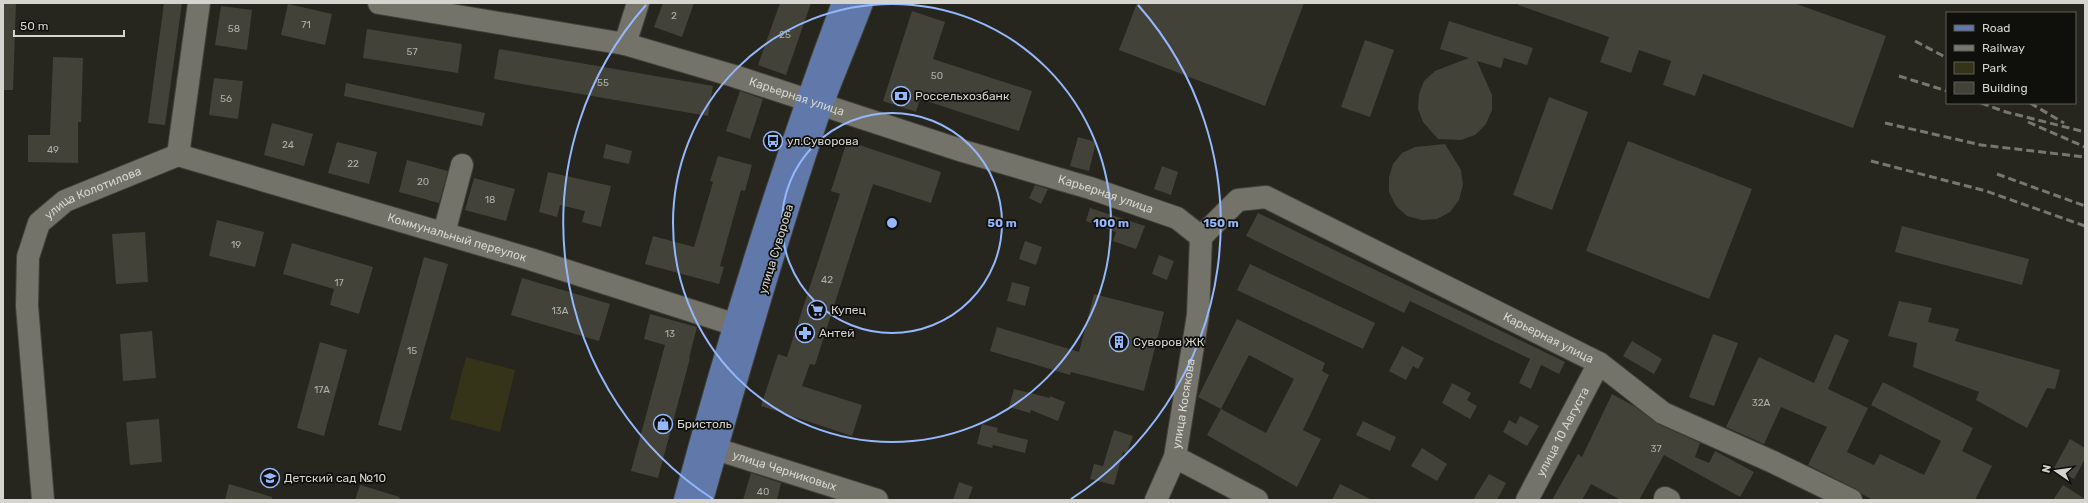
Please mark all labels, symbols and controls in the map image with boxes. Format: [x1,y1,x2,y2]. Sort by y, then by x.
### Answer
house number: 2 [671,10,677,22]
scale bar [14,12,124,38]
legend [1946,12,2076,104]
text: 50 m [20,19,48,33]
house number: 71 [301,19,311,31]
text: Road [1982,21,2010,35]
house number: 58 [228,23,240,35]
house number: 25 [779,29,791,41]
text: Railway [1982,41,2025,55]
house number: 57 [406,46,418,58]
text: Park [1982,61,2008,75]
house number: 50 [931,70,943,82]
street label: Карьерная улица [747,74,846,119]
house number: 55 [597,77,609,89]
text: Building [1982,81,2028,95]
bank icon: Россельхозбанк [890,85,912,107]
place label: Россельхозбанк [915,89,1010,103]
house number: 56 [220,93,232,105]
bus stop icon: ул.Суворова [762,130,784,152]
place label: ул.Суворова [787,134,859,148]
house number: 24 [282,139,294,151]
house number: 49 [47,144,59,156]
house number: 22 [347,158,359,170]
street label: улица Колотилова [42,164,143,222]
street label: Карьерная улица [1056,172,1155,216]
house number: 20 [417,176,429,188]
house number: 18 [485,194,495,206]
street label: улица Суворова [756,202,796,296]
street label: Коммунальный переулок [386,210,529,265]
centre of rings [885,216,899,230]
text: 50 m [987,216,1017,230]
text: 100 m [1093,216,1129,230]
text: 150 m [1203,216,1239,230]
house number: 19 [231,239,241,251]
house number: 42 [821,274,833,286]
house number: 17 [334,277,344,289]
supermarket icon: Купец [806,299,828,321]
place label: Купец [831,303,866,317]
house number: 13А [552,305,569,317]
street label: Карьерная улица [1501,309,1596,366]
pharmacy icon: Антей [794,322,816,344]
place label: Антей [819,326,855,340]
house number: 13 [665,328,675,340]
building icon: Суворов ЖК [1108,331,1130,353]
place label: Суворов ЖК [1133,335,1205,349]
house number: 15 [407,345,417,357]
street label: улица Косякова [1169,358,1198,450]
house number: 17А [314,384,330,396]
street label: улица 10 Августа [1534,385,1592,479]
house number: 32А [1752,397,1771,409]
shop icon: Бристоль [652,413,674,435]
place label: Бристоль [677,417,732,431]
house number: 37 [1650,443,1662,455]
street label: улица Черниковых [731,448,839,494]
north arrow [2036,451,2076,491]
text: N [2040,463,2054,474]
school or university icon: Детский сад №10 [259,467,281,489]
place label: Детский сад №10 [284,471,386,485]
house number: 40 [757,486,769,498]

